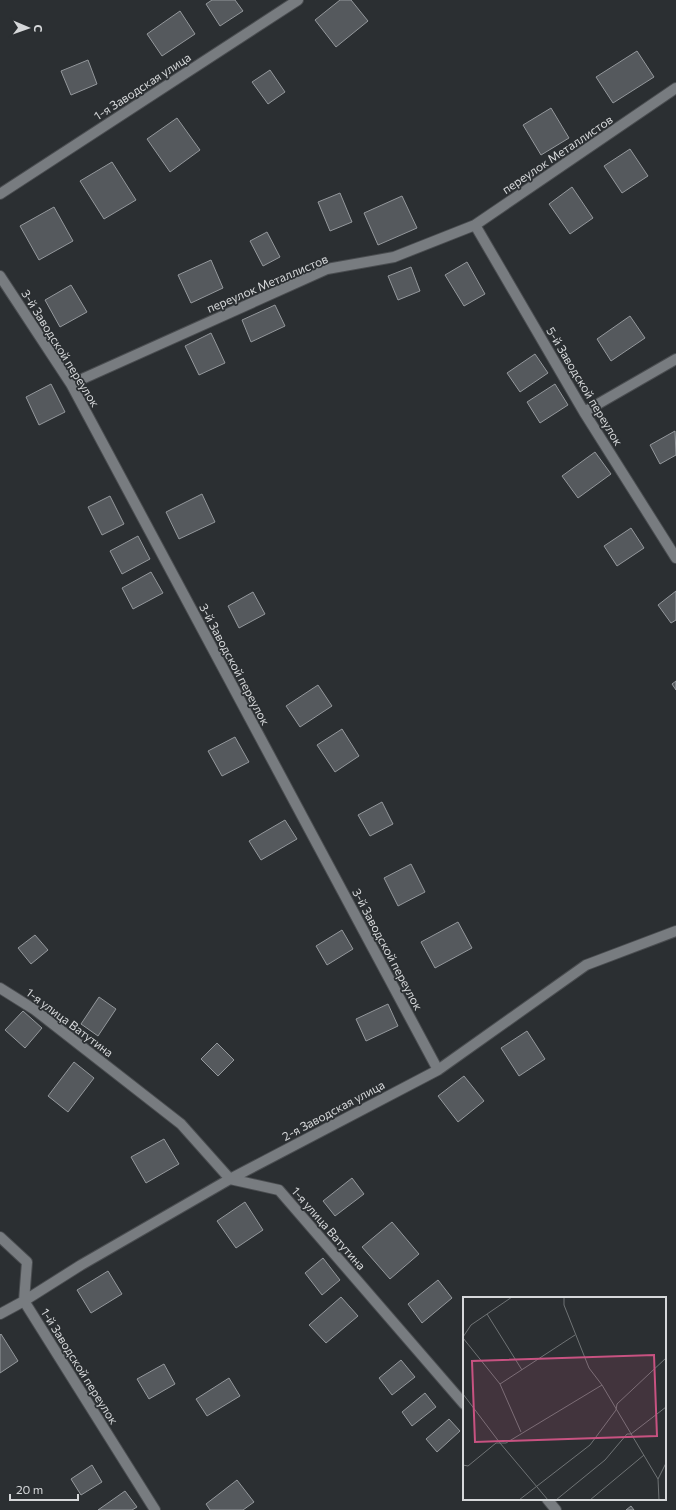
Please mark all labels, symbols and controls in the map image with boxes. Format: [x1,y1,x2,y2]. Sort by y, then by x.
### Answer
north arrow [8,8,48,48]
text: С [32,24,45,33]
street label: 1-я Заводская улица [91,50,193,122]
street label: переулок Металлистов [499,112,615,196]
street label: переулок Металлистов [204,251,330,315]
street label: 3-й Заводской переулок [19,287,103,410]
street label: 5-й Заводской переулок [544,324,626,448]
street label: 3-й Заводской переулок [197,601,273,728]
street label: 3-й Заводской переулок [350,886,426,1013]
street label: 1-я улица Ватутина [24,985,116,1059]
street label: 2-я Заводская улица [279,1077,387,1143]
street label: 1-я улица Ватутина [289,1184,369,1272]
inset map [463,1297,666,1500]
street label: 1-й Заводской переулок [39,1305,122,1427]
scale bar [10,1476,78,1502]
text: 20 m [16,1482,43,1496]

